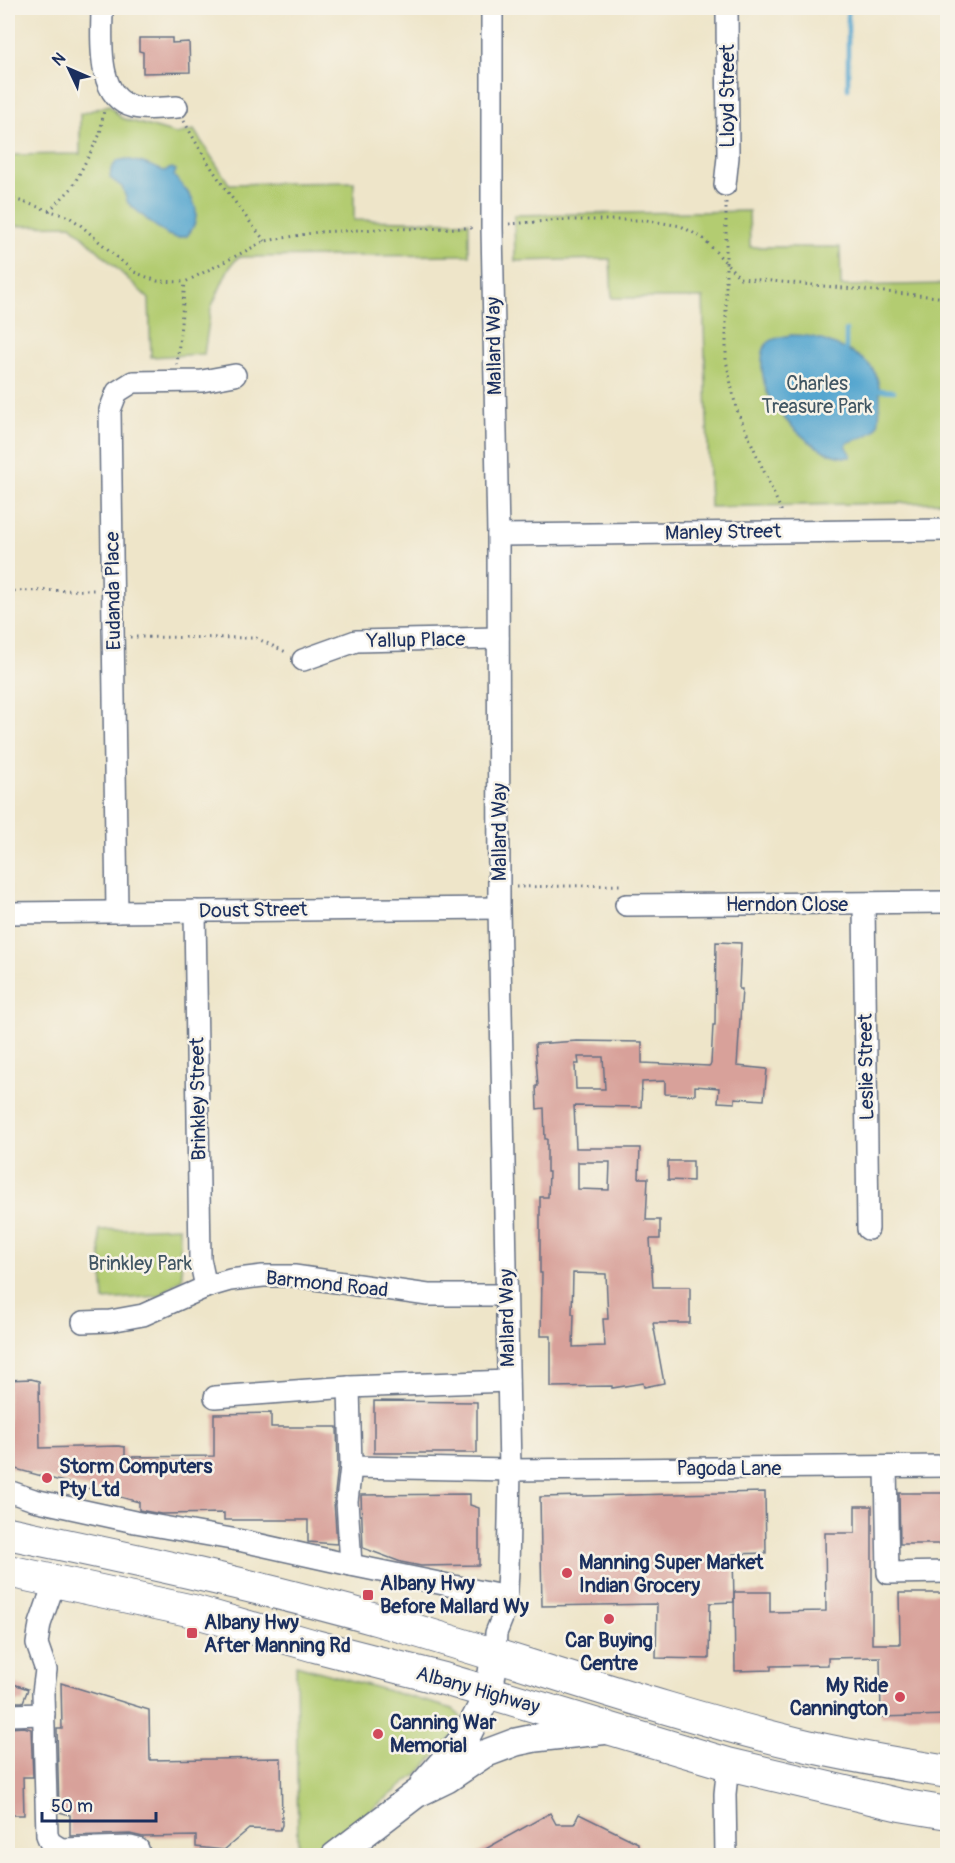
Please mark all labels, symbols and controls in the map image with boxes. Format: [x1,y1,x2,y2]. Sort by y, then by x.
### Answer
north arrow [39,39,99,99]
street label: Lloyd Street [715,43,740,148]
text: N [48,48,70,70]
street label: Mallard Way [481,296,507,395]
park label: Charles Treasure Park [762,371,873,419]
street label: Manley Street [665,518,782,546]
street label: Eudanda Place [99,531,127,651]
street label: Yallup Place [365,627,466,653]
street label: Mallard Way [487,782,512,881]
street label: Herndon Close [726,892,848,917]
street label: Doust Street [198,897,309,923]
street label: Leslie Street [853,1012,879,1121]
street label: Brinkley Street [184,1036,212,1161]
park label: Brinkley Park [88,1251,193,1276]
street label: Barmond Road [265,1265,389,1303]
street label: Mallard Way [494,1268,520,1367]
place label: Storm Computers Pty Ltd [59,1454,212,1502]
street label: Pagoda Lane [677,1456,782,1481]
marker: Storm Computers Pty Ltd [40,1471,54,1485]
place label: Manning Super Market Indian Grocery [579,1550,764,1598]
marker: Manning Super Market Indian Grocery [560,1566,574,1580]
place label: Albany Hwy Before Mallard Wy [380,1571,529,1619]
marker: Albany Hwy Before Mallard Wy [361,1588,375,1602]
place label: Albany Hwy After Manning Rd [204,1610,351,1658]
marker: Car Buying Centre [602,1612,616,1626]
marker: Albany Hwy After Manning Rd [185,1626,199,1640]
place label: Car Buying Centre [565,1628,653,1676]
street label: Albany Highway [413,1660,543,1720]
place label: My Ride Cannington [790,1673,889,1721]
marker: My Ride Cannington [893,1690,907,1704]
place label: Canning War Memorial [390,1710,497,1758]
marker: Canning War Memorial [371,1727,385,1741]
scale bar [42,1785,156,1823]
text: 50 m [51,1795,93,1818]

